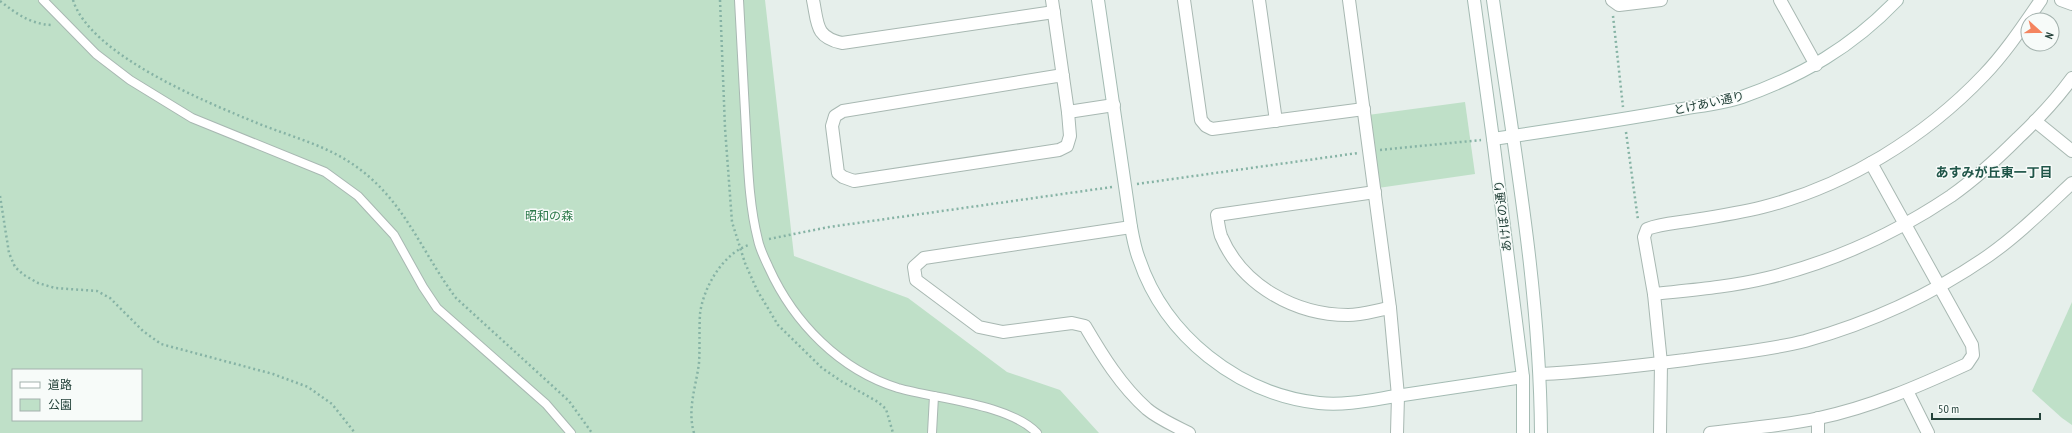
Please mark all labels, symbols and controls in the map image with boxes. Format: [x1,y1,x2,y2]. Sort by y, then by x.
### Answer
north arrow [2020,12,2060,52]
text: N [2042,30,2057,41]
street label: とけあい通り [1672,88,1746,117]
district label: あすみが丘東一丁目 [1935,164,2053,181]
street label: あけぼの通り [1491,179,1514,253]
park label: 昭和の森 [525,208,573,223]
legend [12,369,142,421]
text: 道路 [48,377,72,392]
scale bar [1932,395,2040,421]
text: 公園 [48,397,72,412]
text: 50 m [1938,401,1959,416]

